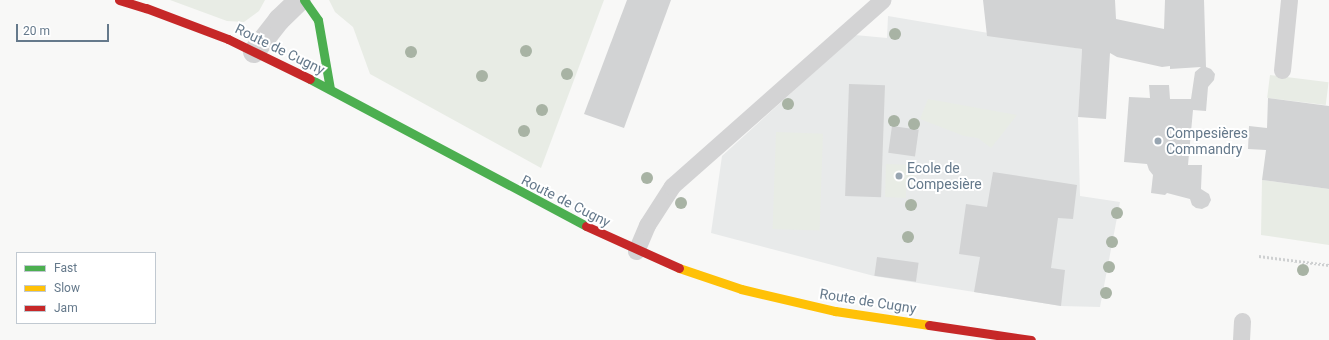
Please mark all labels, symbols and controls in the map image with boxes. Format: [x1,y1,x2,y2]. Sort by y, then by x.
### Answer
scale bar [18,16,111,42]
street label: Route de Cugny [232,20,328,78]
text: 20 m [23,24,50,38]
place label: Compesières Commandry [1166,125,1248,158]
marker: Compesières Commandry [1153,136,1163,146]
place label: Ecole de Compesière [907,160,982,192]
street label: Route de Cugny [519,171,613,231]
marker: Ecole de Compesière [894,171,904,181]
legend [16,252,156,324]
text: Fast [54,261,77,275]
text: Slow [54,281,80,295]
street label: Route de Cugny [818,285,918,317]
text: Jam [54,301,78,315]

